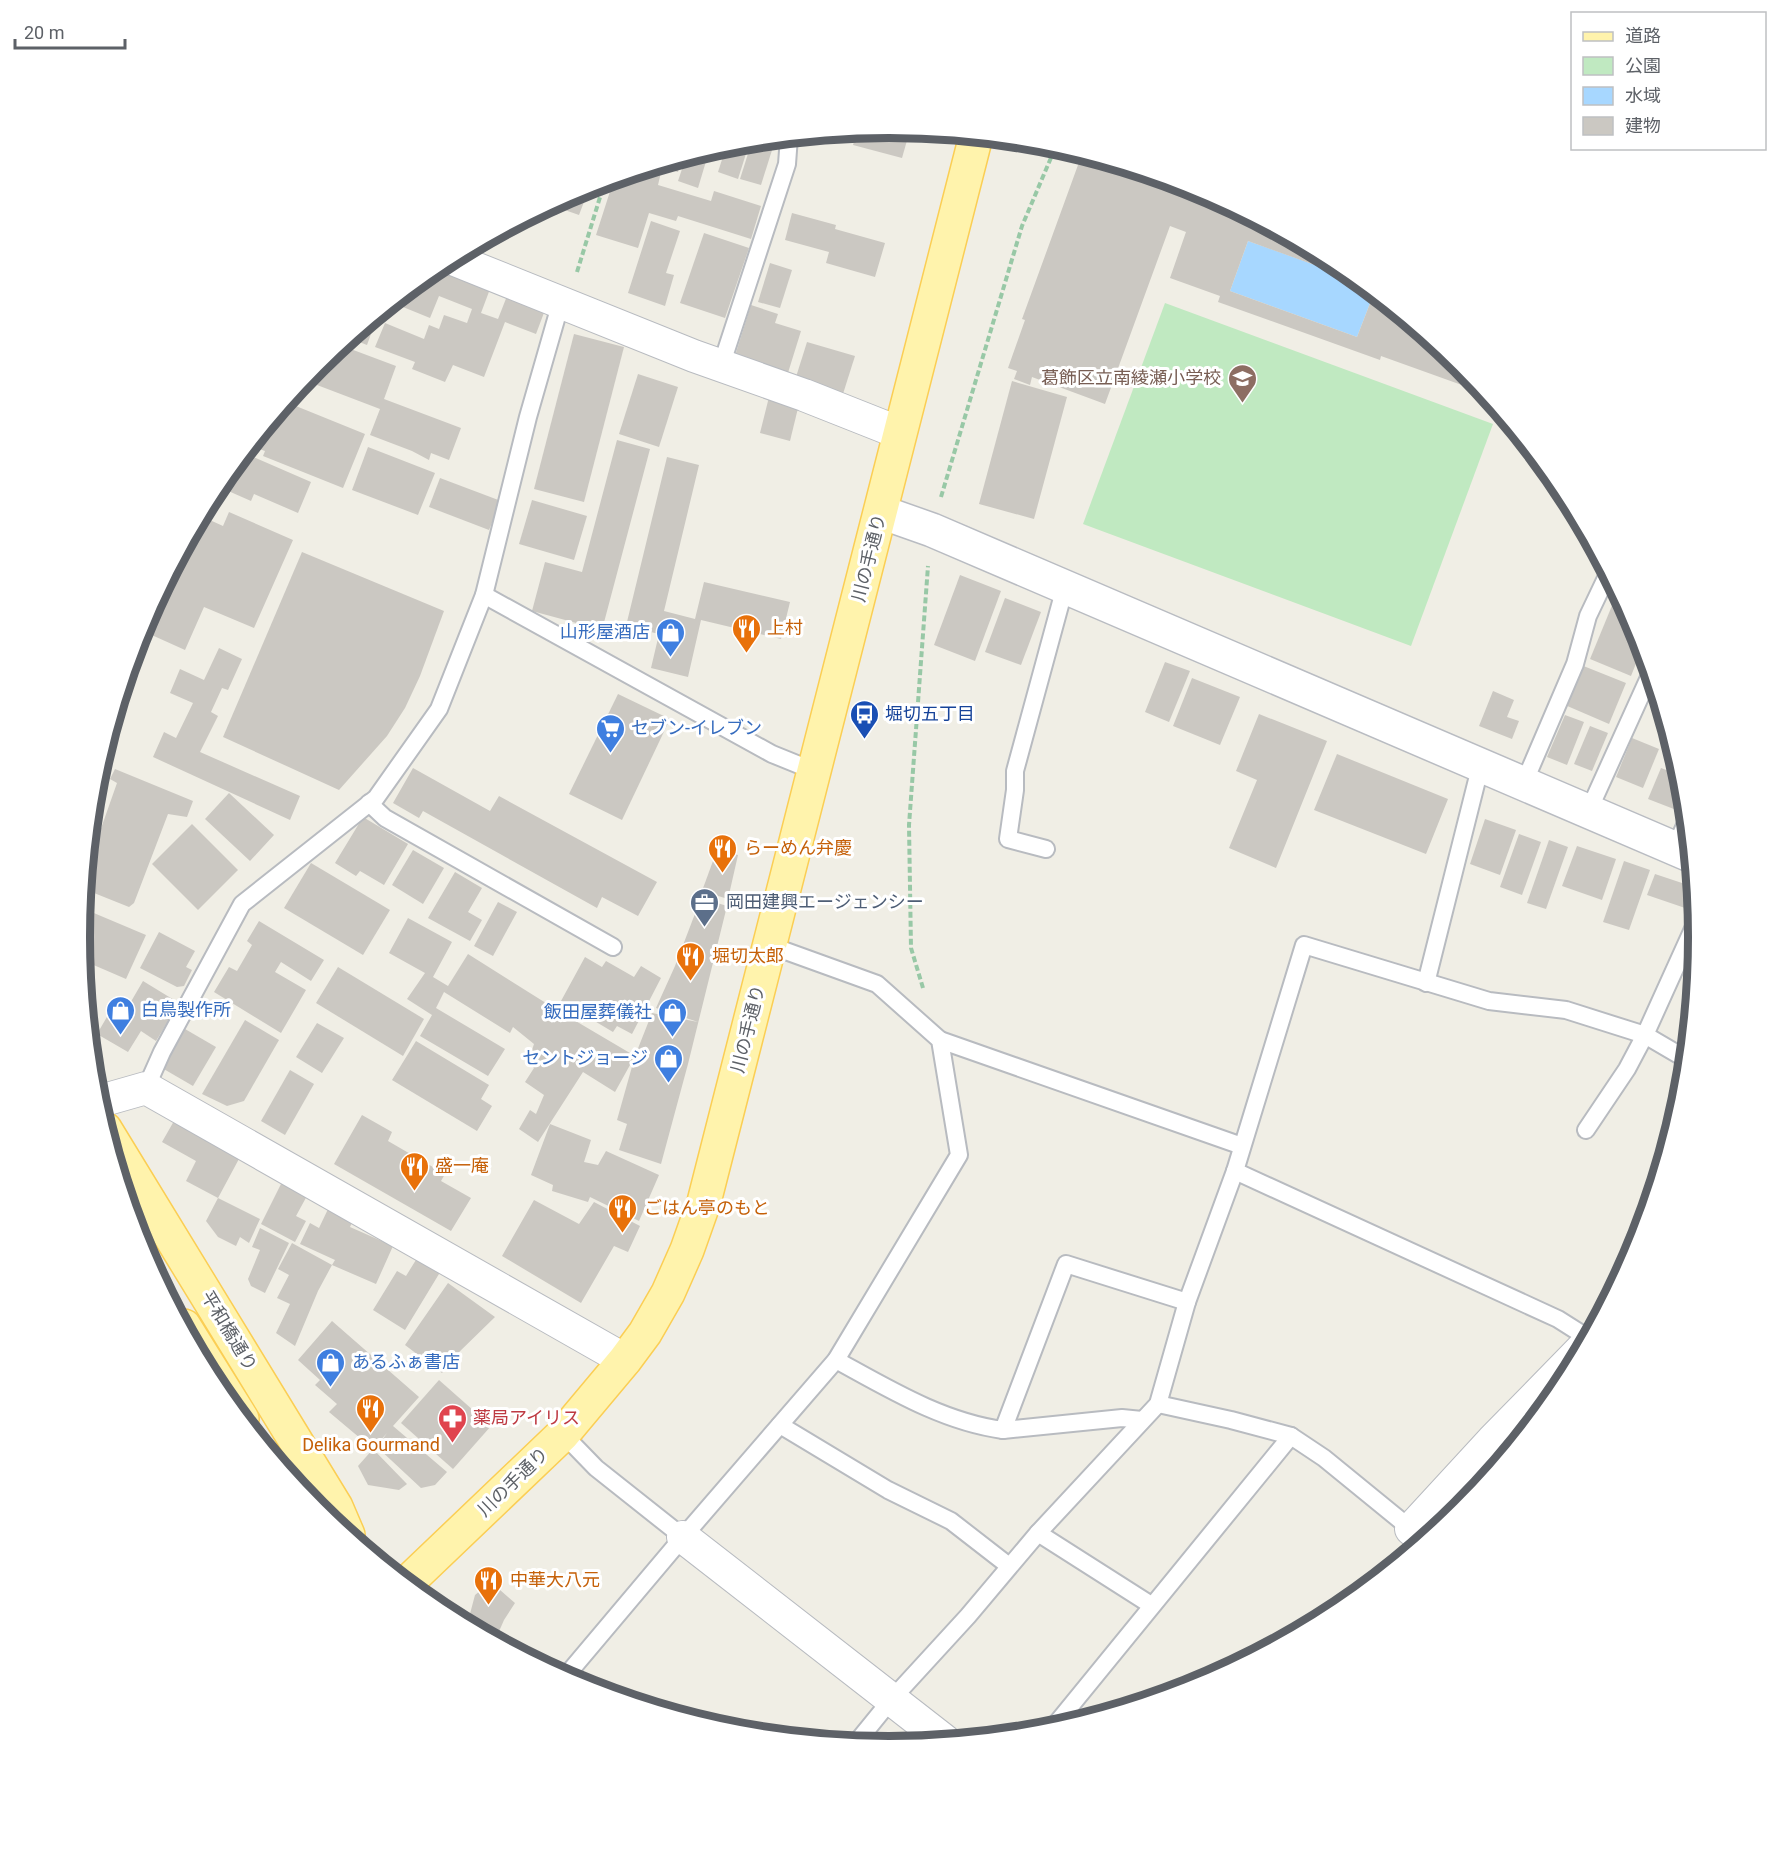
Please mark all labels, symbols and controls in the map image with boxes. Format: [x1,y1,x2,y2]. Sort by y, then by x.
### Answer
scale bar [15,12,124,50]
legend [1571,12,1766,150]
text: 20 m [24,22,64,43]
text: 道路 [1625,25,1661,46]
text: 公園 [1625,55,1661,76]
text: 水域 [1625,85,1661,106]
text: 建物 [1625,115,1661,136]
school or university icon: 葛飾区立南綾瀬小学校 [1226,362,1258,404]
place label: 葛飾区立南綾瀬小学校 [1041,367,1221,388]
street label: 川の手通り [847,512,890,604]
restaurant icon: 上村 [730,612,762,654]
shop icon: 山形屋酒店 [655,616,687,658]
place label: 上村 [767,617,803,638]
place label: 山形屋酒店 [560,621,650,642]
bus stop icon: 堀切五丁目 [848,698,880,740]
place label: 堀切五丁目 [885,703,975,724]
supermarket icon: セブン-イレブン [594,712,626,754]
place label: セブン-イレブン [631,717,762,738]
restaurant icon: らーめん弁慶 [707,832,739,874]
place label: らーめん弁慶 [744,837,852,858]
office icon: 岡田建興エージェンシー [689,886,721,928]
place label: 岡田建興エージェンシー [726,891,924,912]
restaurant icon: 堀切太郎 [675,940,707,982]
place label: 堀切太郎 [712,945,784,966]
street label: 川の手通り [726,983,769,1075]
shop icon: 白鳥製作所 [104,994,136,1036]
shop icon: 飯田屋葬儀社 [657,996,689,1038]
place label: 白鳥製作所 [141,999,231,1020]
place label: 飯田屋葬儀社 [544,1001,652,1022]
shop icon: セントジョージ [653,1042,685,1084]
place label: セントジョージ [522,1047,648,1068]
restaurant icon: 盛一庵 [398,1150,430,1192]
place label: 盛一庵 [435,1155,489,1176]
restaurant icon: ごはん亭のもと [607,1192,639,1234]
place label: ごはん亭のもと [644,1197,770,1218]
street label: 平和橋通り [197,1287,262,1375]
shop icon: あるふぁ書店 [315,1346,347,1388]
place label: あるふぁ書店 [352,1351,460,1372]
restaurant icon: Delika Gourmand [355,1392,387,1434]
pharmacy icon: 薬局アイリス [436,1402,468,1444]
place label: 薬局アイリス [473,1407,580,1428]
place label: Delika Gourmand [302,1434,440,1455]
street label: 川の手通り [473,1443,552,1520]
restaurant icon: 中華大八元 [473,1564,505,1606]
place label: 中華大八元 [510,1569,600,1590]

